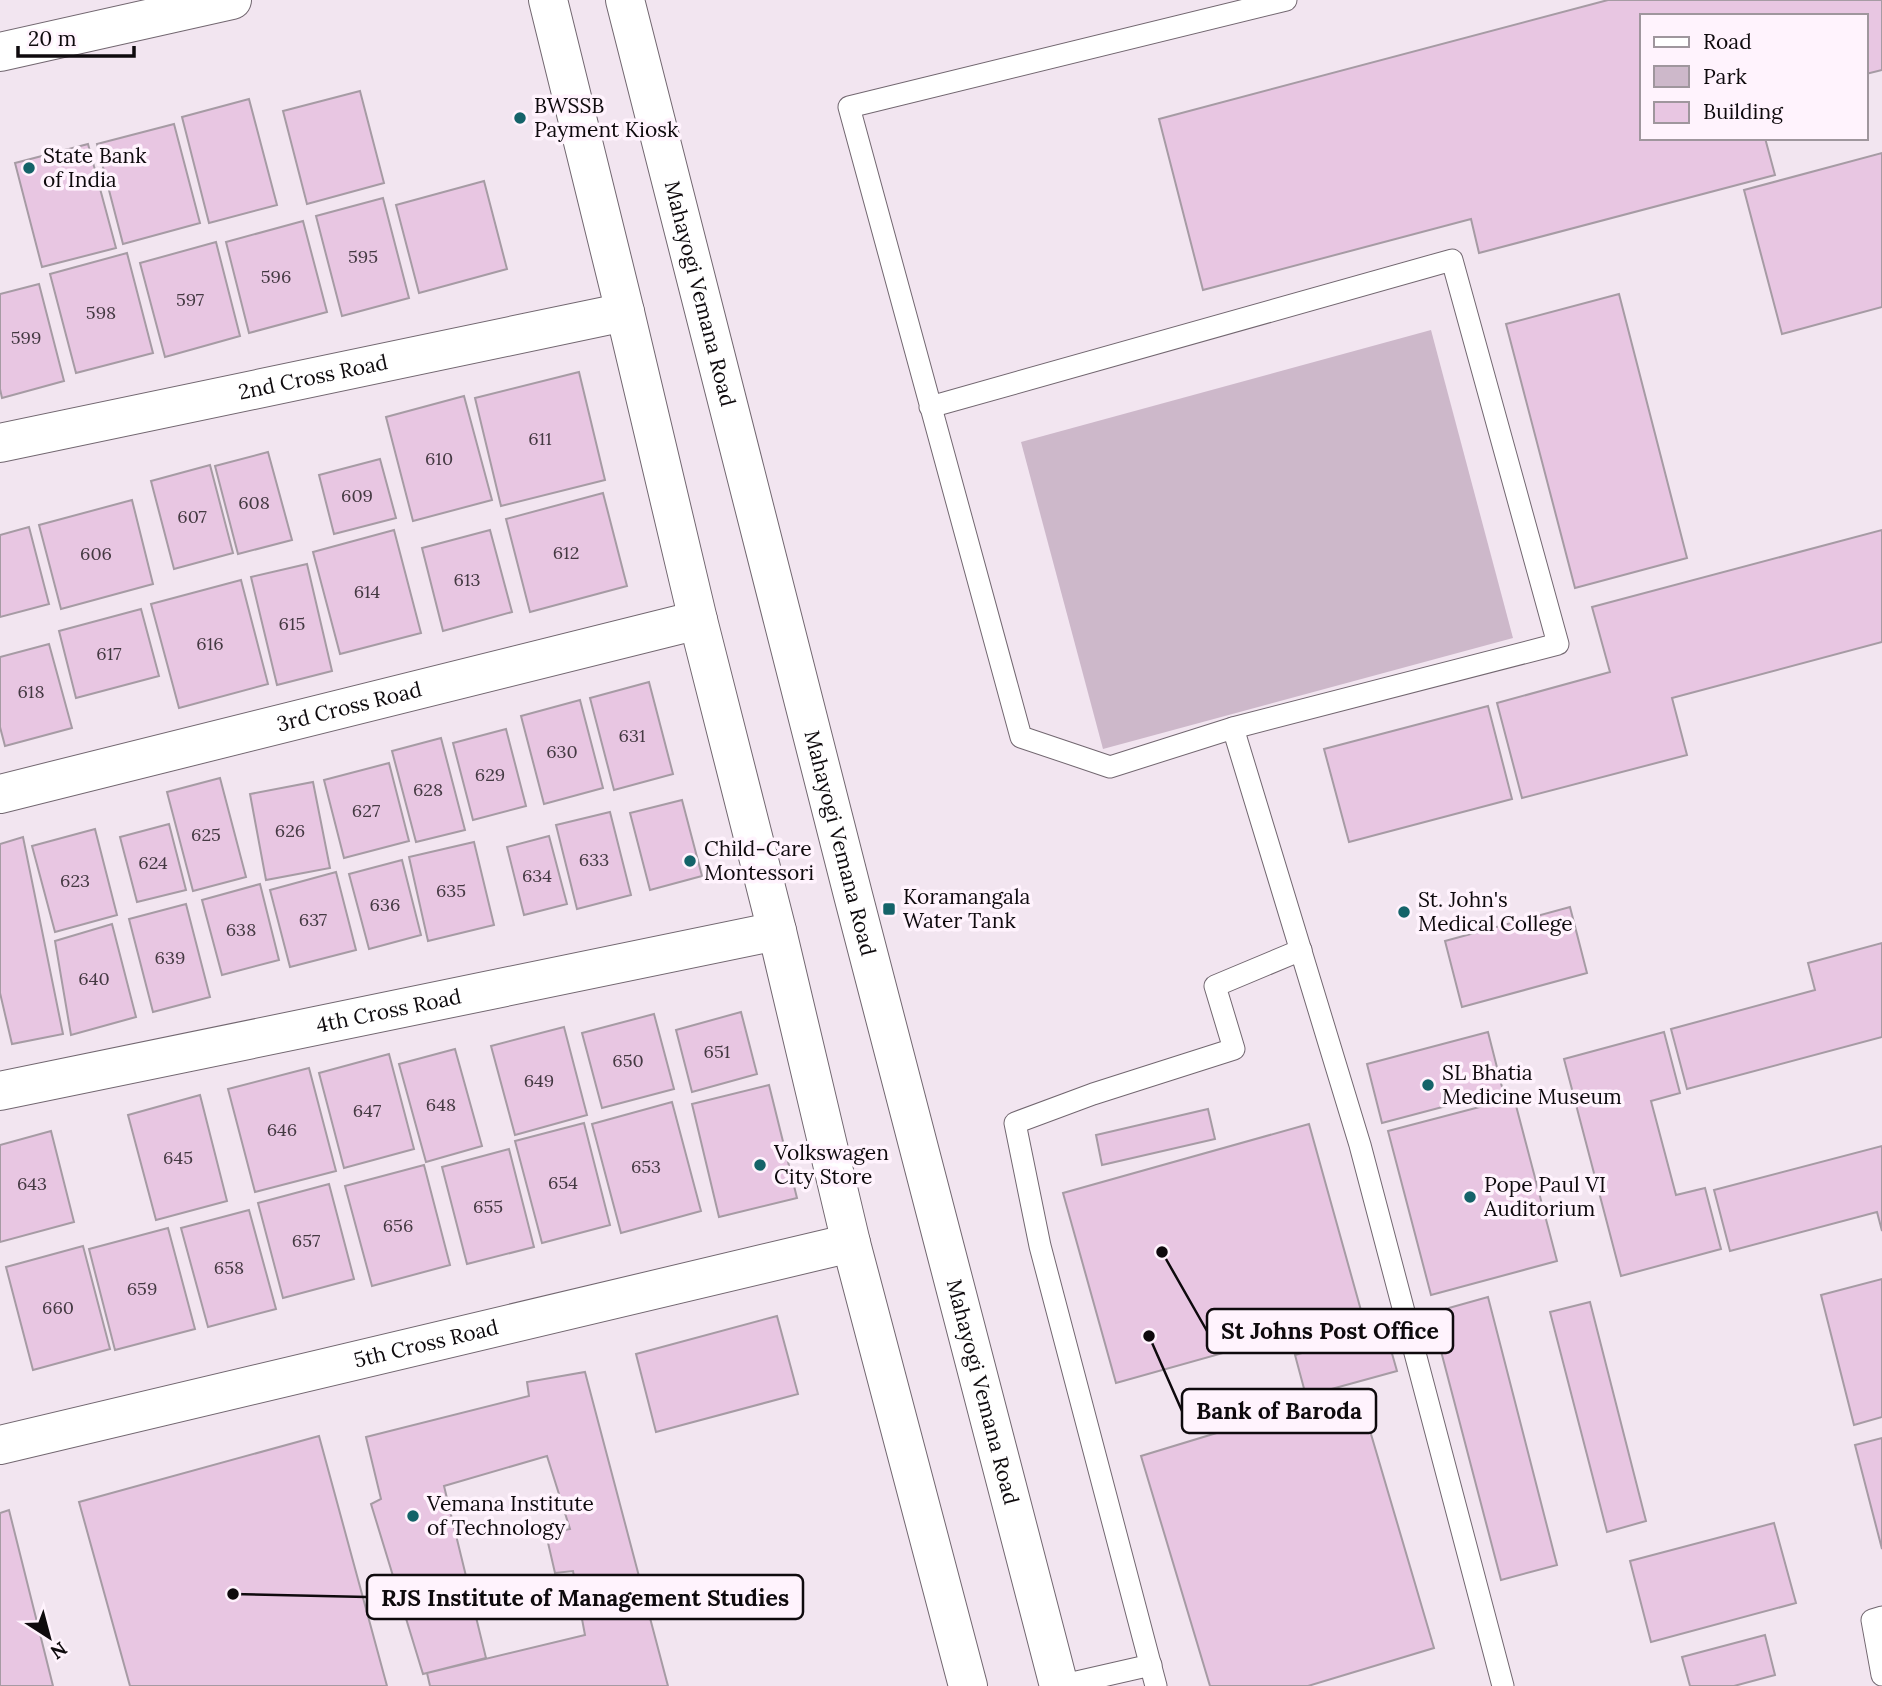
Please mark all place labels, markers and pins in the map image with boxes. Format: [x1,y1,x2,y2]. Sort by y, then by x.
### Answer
place label: BWSSB Payment Kiosk [534,92,679,143]
marker: BWSSB Payment Kiosk [512,110,528,126]
place label: State Bank of India [43,142,147,193]
marker: State Bank of India [21,160,37,176]
place label: Child-Care Montessori [704,835,814,886]
marker: Child-Care Montessori [682,853,698,869]
place label: Koramangala Water Tank [903,883,1031,934]
place label: St. John's Medical College [1418,886,1573,937]
marker: Koramangala Water Tank [881,901,897,917]
marker: St. John's Medical College [1396,904,1412,920]
place label: SL Bhatia Medicine Museum [1442,1059,1622,1110]
marker: SL Bhatia Medicine Museum [1420,1077,1436,1093]
place label: Volkswagen City Store [773,1139,889,1190]
marker: Volkswagen City Store [752,1157,768,1173]
place label: Pope Paul VI Auditorium [1483,1171,1606,1222]
marker: Pope Paul VI Auditorium [1462,1189,1478,1205]
callout: St Johns Post Office [1207,1309,1453,1353]
callout: Bank of Baroda [1182,1389,1376,1433]
place label: Vemana Institute of Technology [426,1490,594,1541]
marker: Vemana Institute of Technology [405,1508,421,1524]
callout: RJS Institute of Management Studies [367,1575,803,1619]

